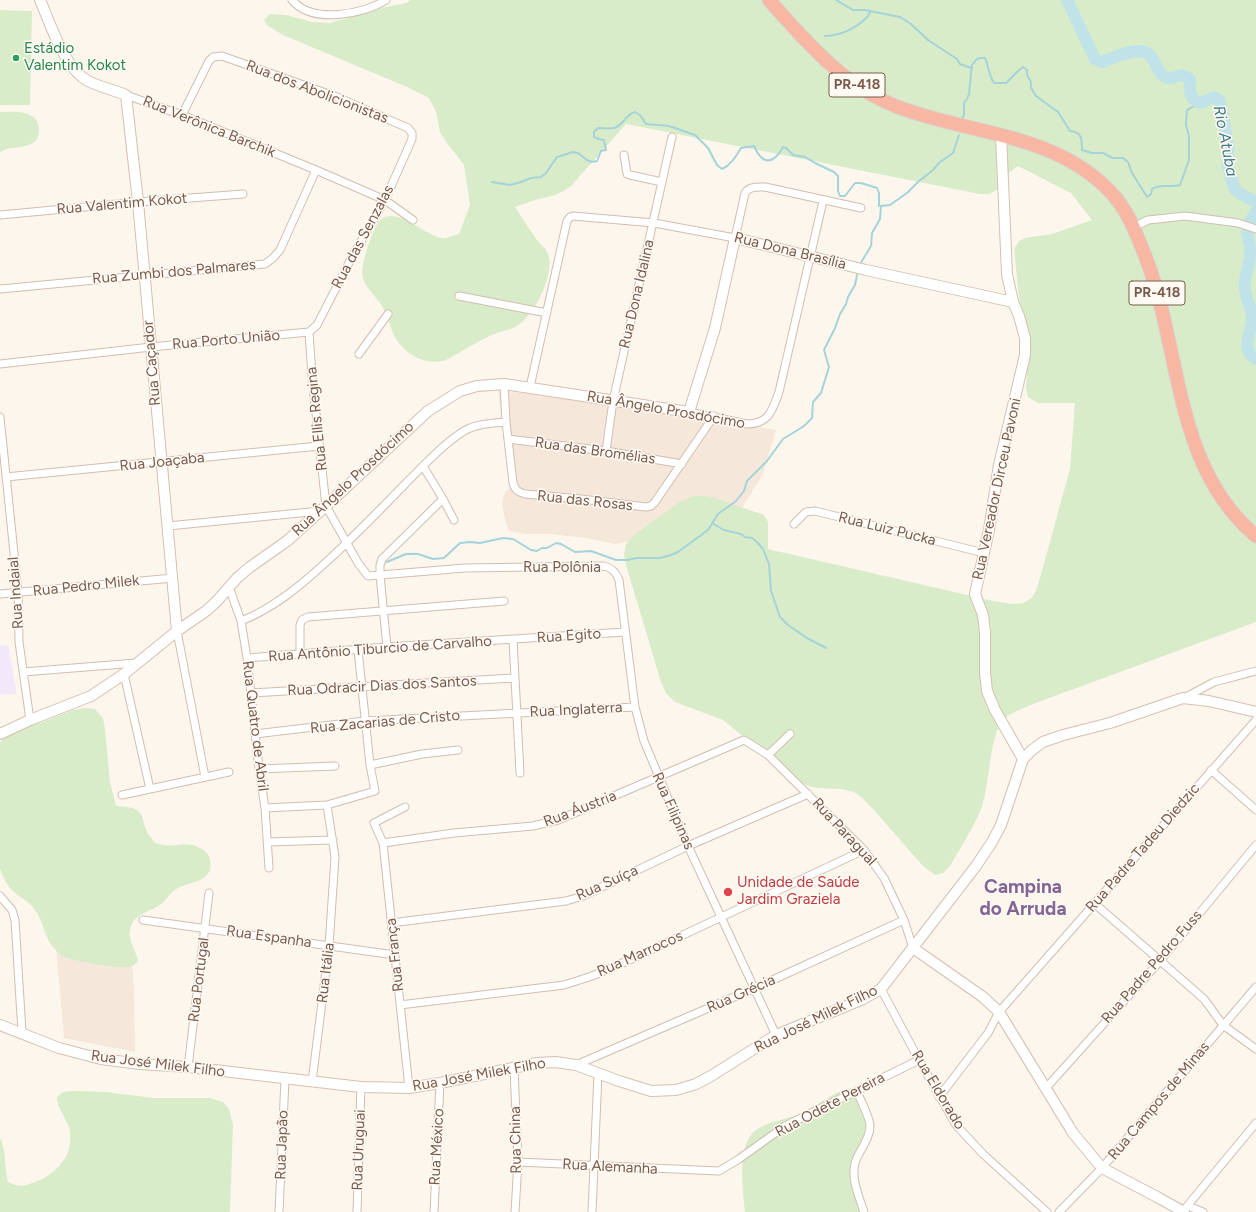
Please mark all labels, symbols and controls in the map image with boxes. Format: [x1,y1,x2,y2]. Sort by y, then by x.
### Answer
place label: Estádio Valentim Kokot [24,40,126,75]
marker: Estádio Valentim Kokot [11,53,21,63]
street label: Rua dos Abolicionistas [243,57,391,127]
road number: PR-418 [829,73,885,97]
street label: Rua Verônica Barchik [140,92,278,162]
water label: Rio Atuba [1209,104,1241,178]
street label: Rua das Senzalas [328,182,398,292]
street label: Rua Valentim Kokot [56,189,188,219]
street label: Rua Dona Brasília [732,228,848,274]
street label: Rua Dona Idalina [616,238,658,350]
street label: Rua Zumbi dos Palmares [91,256,257,288]
road number: PR-418 [1129,281,1185,305]
street label: Rua Caçador [139,319,165,407]
street label: Rua Porto União [171,326,281,354]
street label: Rua Ellis Regina [303,366,331,472]
street label: Rua Ângelo Prosdócimo [586,387,746,433]
street label: Rua Vereador Dirceu Pavoni [969,396,1025,582]
street label: Rua Ângelo Prosdócimo [288,418,418,540]
street label: Rua das Bromélias [534,434,656,468]
street label: Rua Joaçaba [119,449,205,475]
street label: Rua das Rosas [536,487,634,515]
street label: Rua Luiz Pucka [836,508,938,550]
street label: Rua Indaial [4,556,28,630]
street label: Rua Polônia [523,559,601,577]
street label: Rua Pedro Milek [32,571,140,601]
street label: Rua Egito [536,625,602,647]
street label: Rua Antônio Tiburcio de Carvalho [268,632,492,666]
street label: Rua Quatro de Abril [238,660,272,792]
street label: Rua Odracir Dias dos Santos [287,672,477,700]
street label: Rua Inglaterra [529,699,623,721]
street label: Rua Zacarias de Cristo [309,706,461,738]
street label: Rua Filipinas [648,769,698,853]
street label: Rua Padre Tadeu Diedzic [1082,780,1204,916]
street label: Rua Áustria [541,787,619,831]
street label: Rua Paragual [808,794,880,870]
street label: Rua Suíça [573,861,641,905]
place label: Unidade de Saúde Jardim Graziela [737,874,859,909]
district label: Campina do Arruda [979,876,1067,920]
marker: Unidade de Saúde Jardim Graziela [722,886,734,898]
street label: Rua Padre Pedro Fuss [1098,907,1206,1027]
street label: Rua França [382,917,408,993]
street label: Rua Espanha [225,922,313,952]
street label: Rua Marrocos [594,927,686,981]
street label: Rua Portugal [185,937,213,1023]
street label: Rua Itália [313,942,339,1004]
street label: Rua Grécia [704,971,778,1017]
street label: Rua José Milek Filho [751,981,881,1057]
street label: Rua Campos de Minas [1104,1038,1214,1164]
street label: Rua José Milek Filho [90,1047,226,1081]
street label: Rua Eldorado [907,1047,969,1133]
street label: Rua José Milek Filho [411,1054,547,1096]
street label: Rua Odete Pereira [772,1069,888,1141]
street label: Rua China [506,1106,526,1174]
street label: Rua México [426,1108,448,1186]
street label: Rua Uruguai [349,1109,369,1191]
street label: Rua Japão [272,1110,292,1180]
street label: Rua Alemanha [562,1156,658,1178]

